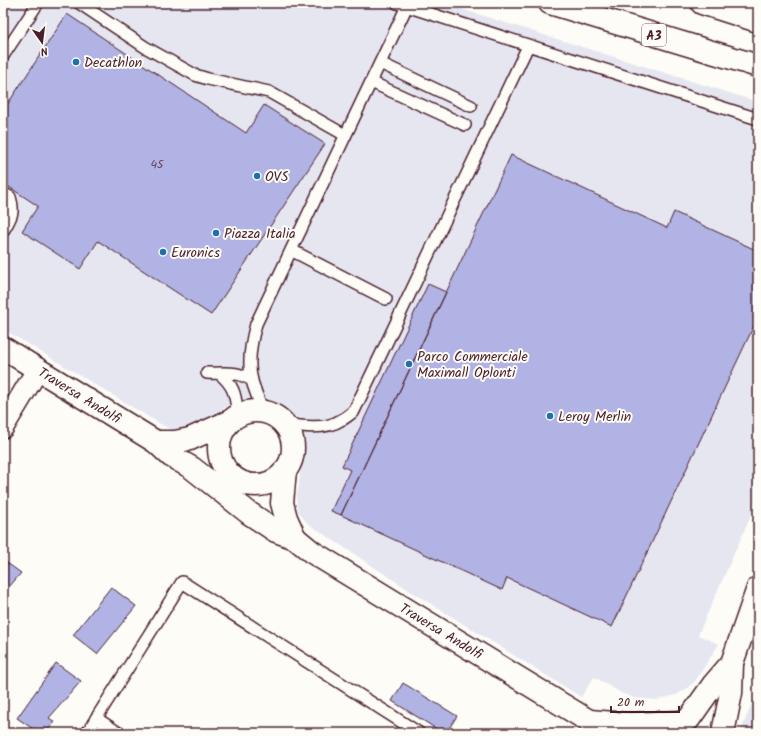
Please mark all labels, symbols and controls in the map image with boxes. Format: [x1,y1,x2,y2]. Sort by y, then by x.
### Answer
north arrow [22,22,62,62]
road number: A3 [642,24,666,46]
text: N [39,41,50,60]
place label: Decathlon [84,52,142,74]
marker: Decathlon [71,57,81,67]
house number: 45 [150,155,165,174]
place label: OVS [265,166,289,188]
marker: OVS [252,171,262,181]
place label: Piazza Italia [224,223,296,245]
marker: Piazza Italia [211,228,221,238]
place label: Euronics [171,242,220,264]
marker: Euronics [158,247,168,257]
place label: Parco Commerciale Maximall Oplonti [417,346,528,384]
marker: Parco Commerciale Maximall Oplonti [404,359,414,369]
street label: Traversa Andolfi [33,362,125,430]
place label: Leroy Merlin [558,406,631,428]
marker: Leroy Merlin [545,411,555,421]
street label: Traversa Andolfi [395,598,487,666]
scale bar [611,688,679,714]
text: 20 m [617,693,645,712]

